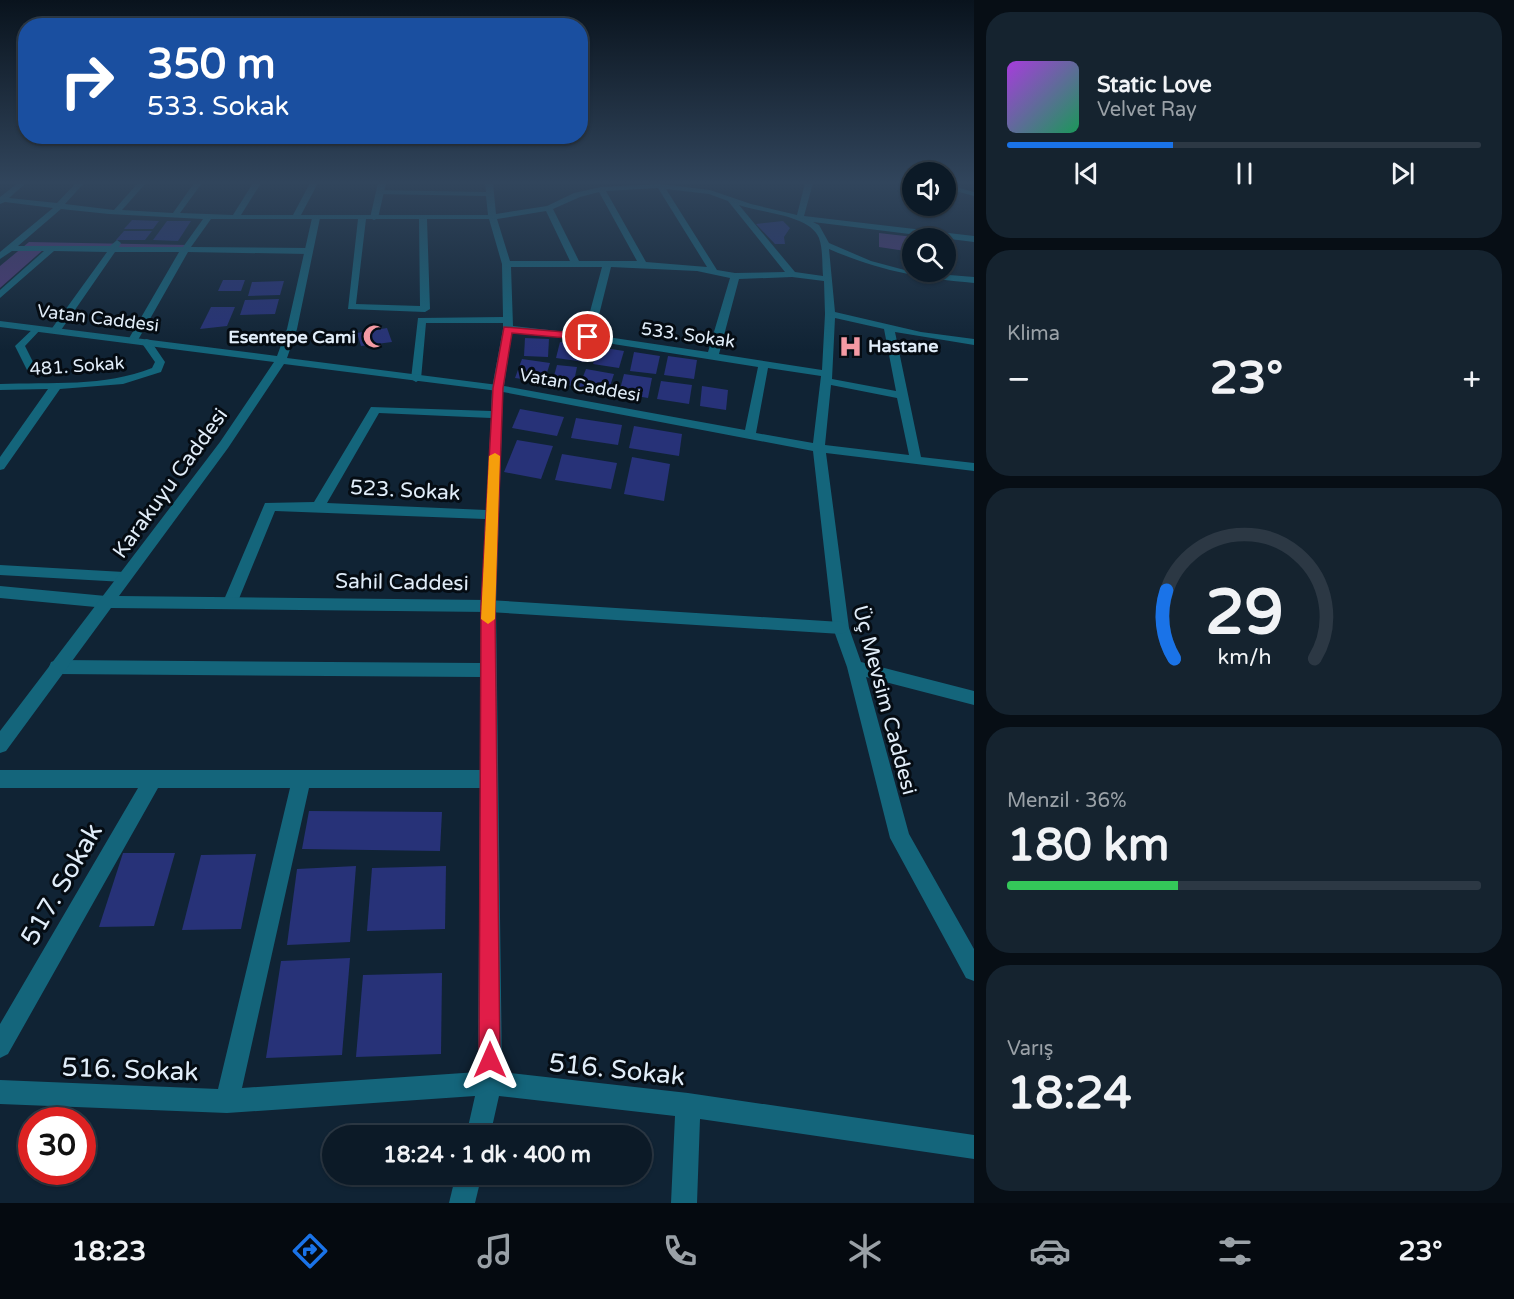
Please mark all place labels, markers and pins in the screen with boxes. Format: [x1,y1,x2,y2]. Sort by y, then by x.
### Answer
pin [562,311,613,362]
mosque icon: Esentepe Cami [361,324,387,350]
place label: Esentepe Cami [228,326,356,348]
hospital icon: Hastane [837,333,863,359]
place label: Hastane [868,335,938,357]

